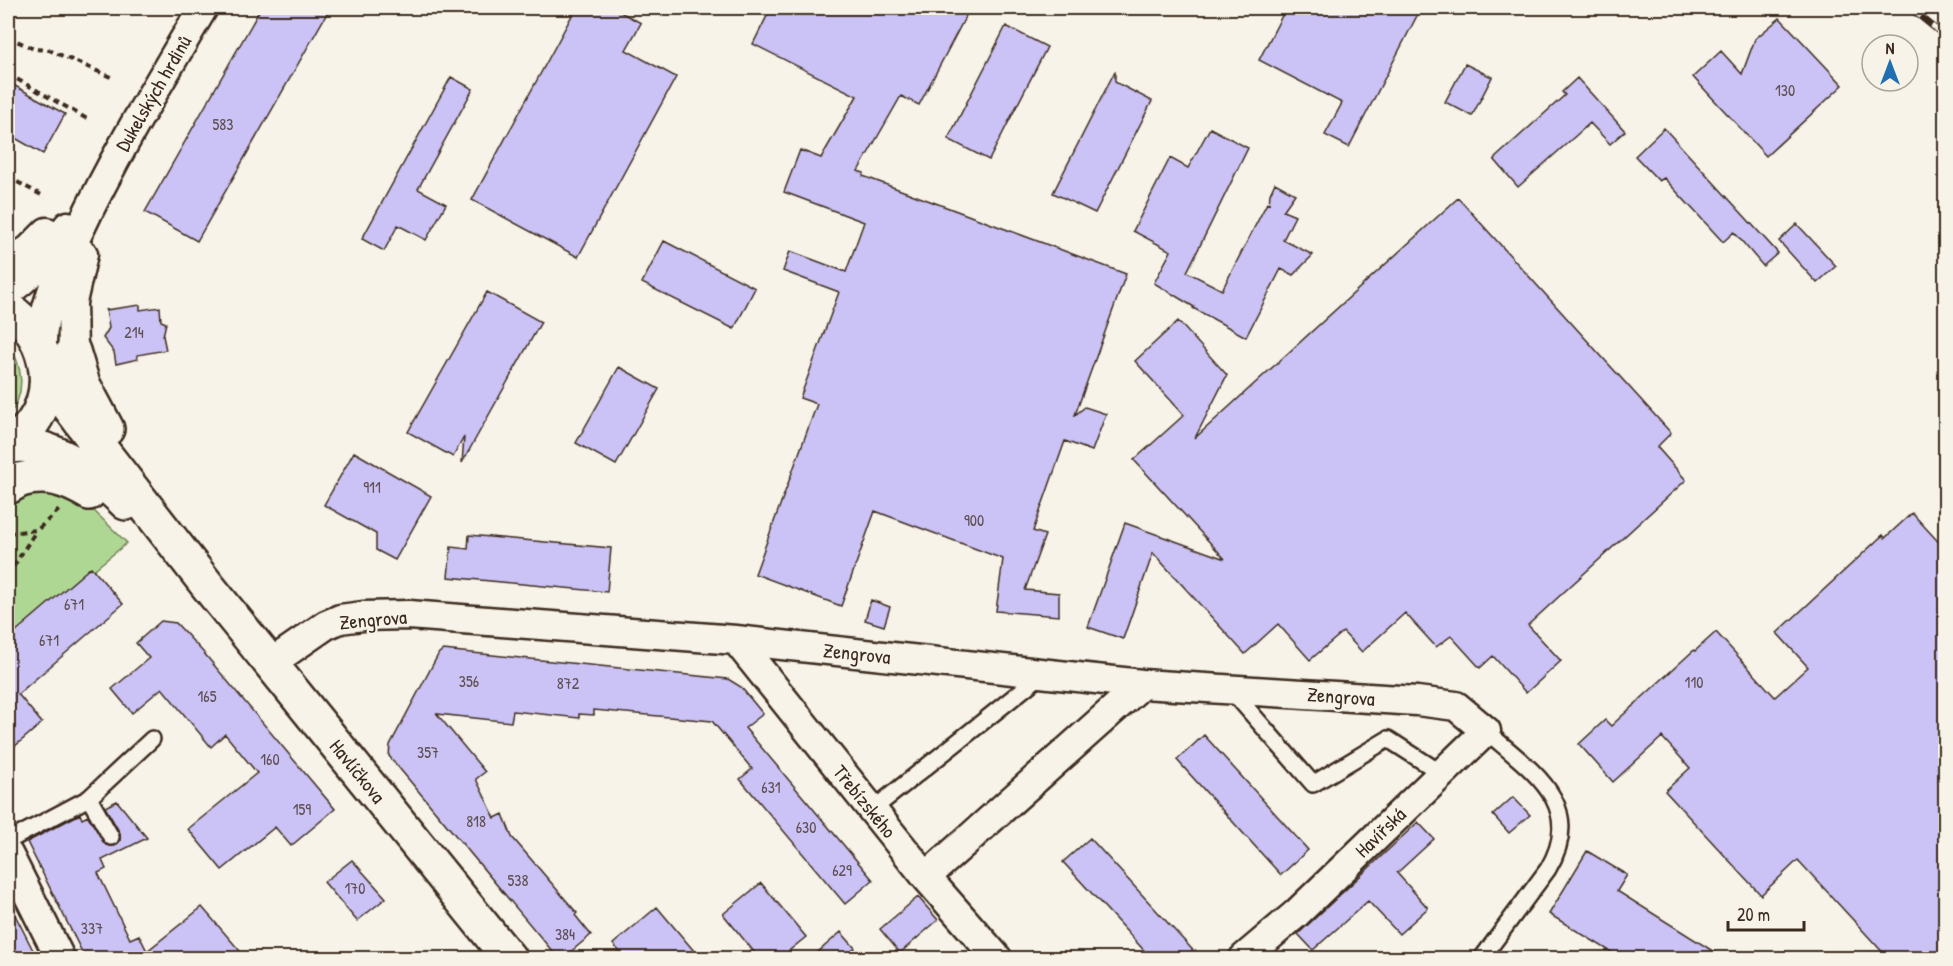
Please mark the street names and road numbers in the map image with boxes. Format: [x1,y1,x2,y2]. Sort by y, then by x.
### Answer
street label: Dukelských hrdinů [109,30,197,156]
street label: Zengrova [338,603,408,635]
street label: Zengrova [822,636,892,670]
street label: Zengrova [1306,680,1376,712]
street label: Havlíčkova [324,733,392,809]
street label: Třebízského [827,759,903,843]
street label: Havířská [1349,801,1412,863]

